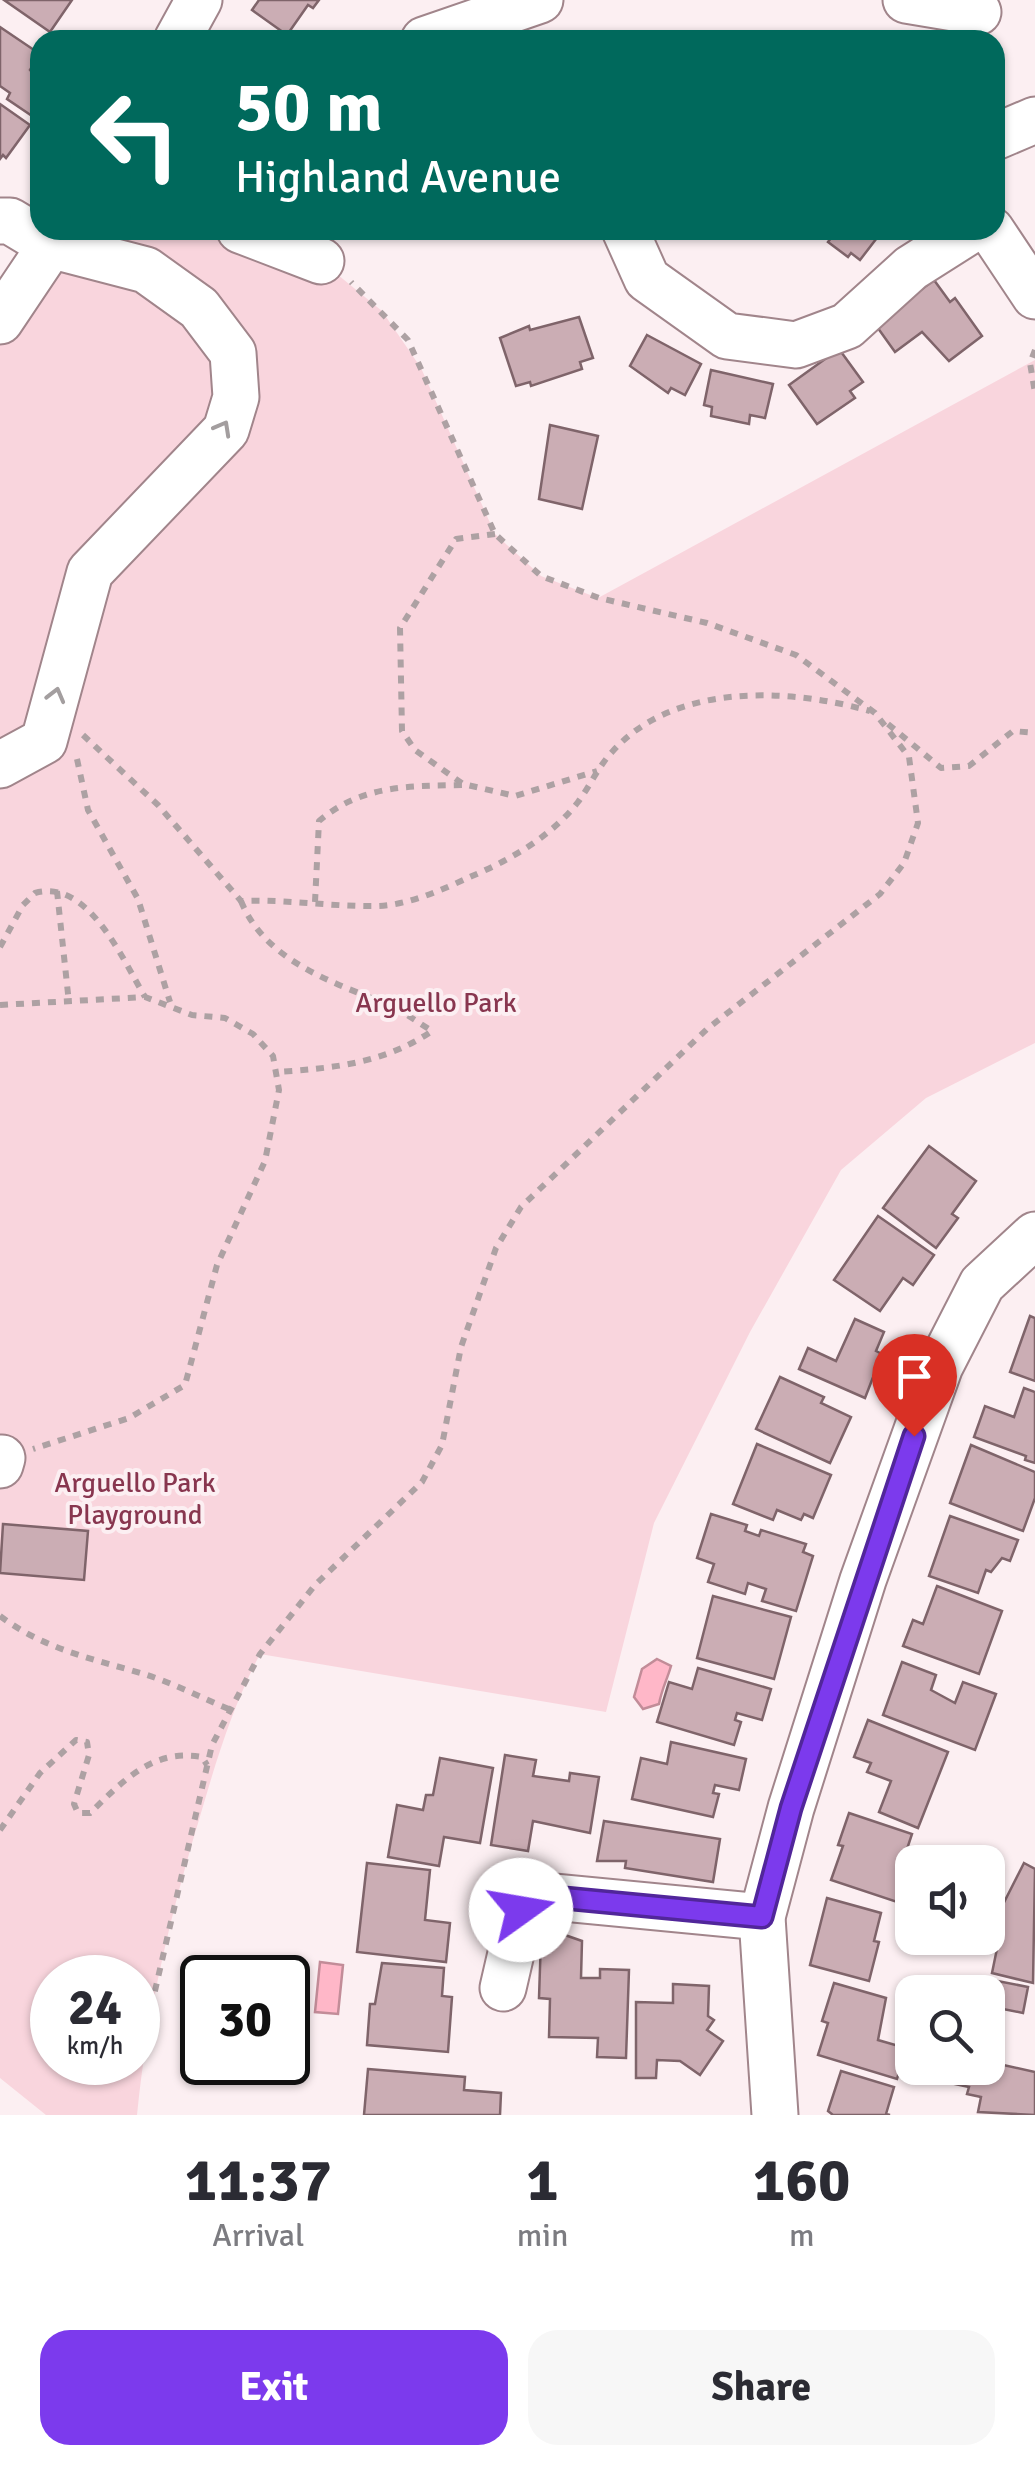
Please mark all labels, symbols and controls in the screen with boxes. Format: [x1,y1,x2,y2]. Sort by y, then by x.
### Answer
text: 50 m [235,64,383,150]
icon: left [70,70,200,200]
text: Highland Avenue [235,150,561,205]
one-way arrow [211,420,230,438]
one-way arrow [45,687,66,704]
park label: Arguello Park [355,986,517,1020]
pin [872,1334,957,1437]
icon: arrive [887,1349,942,1404]
park label: Arguello Park Playground [54,1466,216,1532]
map controls [895,1845,1005,2085]
button: sound [895,1845,1005,1955]
position arrow [469,1858,573,1962]
speed limit sign: 30 [180,1955,310,2085]
button: search [895,1975,1005,2085]
text: 24 [68,1977,122,2039]
text: km/h [67,2030,123,2061]
text: 11:37 [185,2144,332,2218]
text: 1 [526,2144,559,2218]
text: 160 [753,2144,850,2218]
text: Arrival [212,2216,304,2255]
text: min [517,2216,568,2255]
text: m [789,2216,814,2255]
button: Exit [40,2330,508,2445]
button: Share [528,2330,995,2445]

